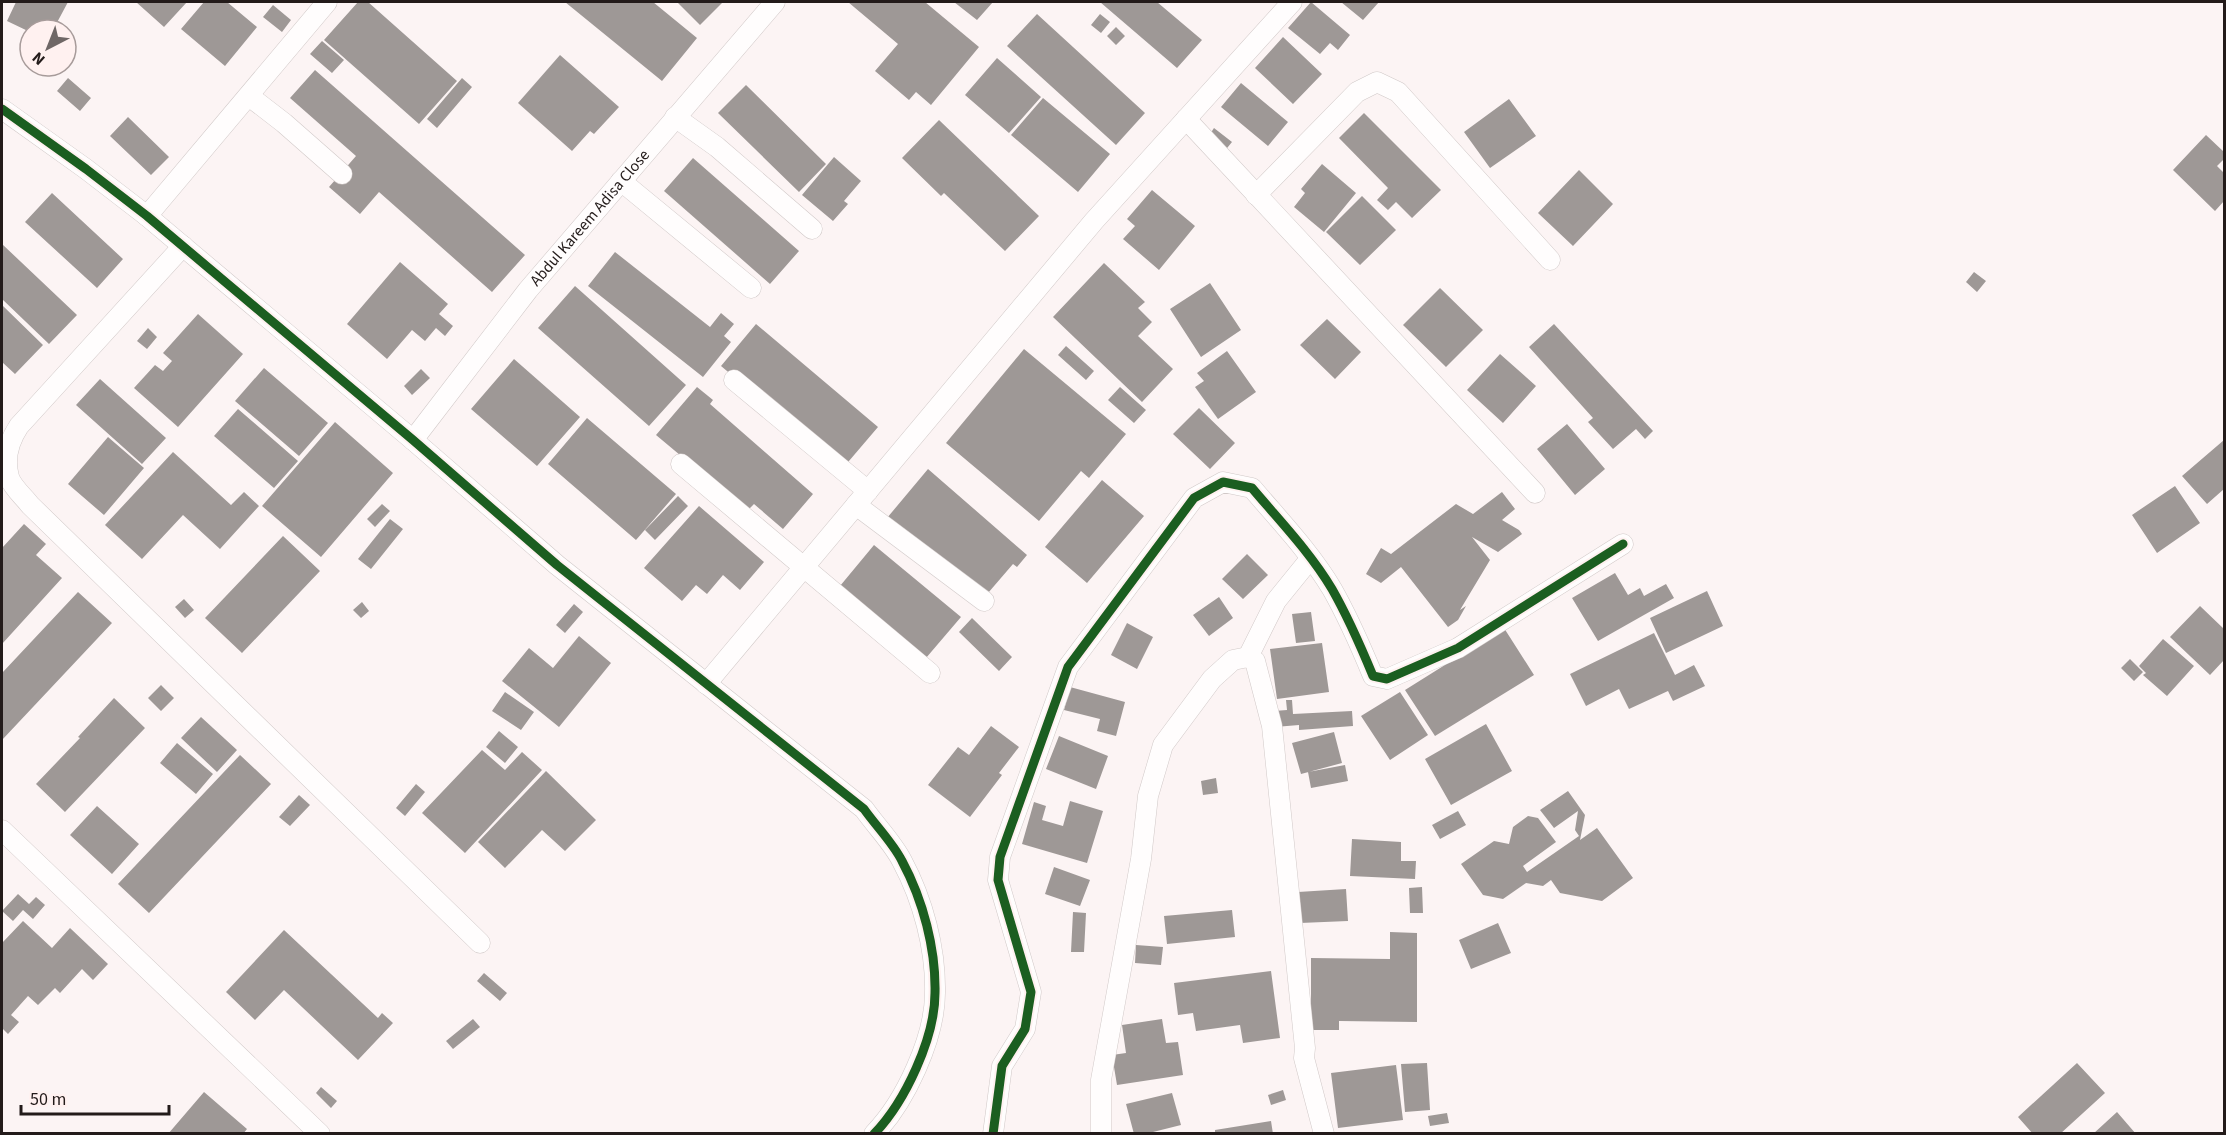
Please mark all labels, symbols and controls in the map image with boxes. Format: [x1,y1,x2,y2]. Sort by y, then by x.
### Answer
north arrow [18,18,78,78]
text: N [27,47,50,70]
street label: Abdul Kareem Adisa Close [525,145,655,291]
scale bar [21,1078,170,1116]
text: 50 m [30,1087,66,1112]

